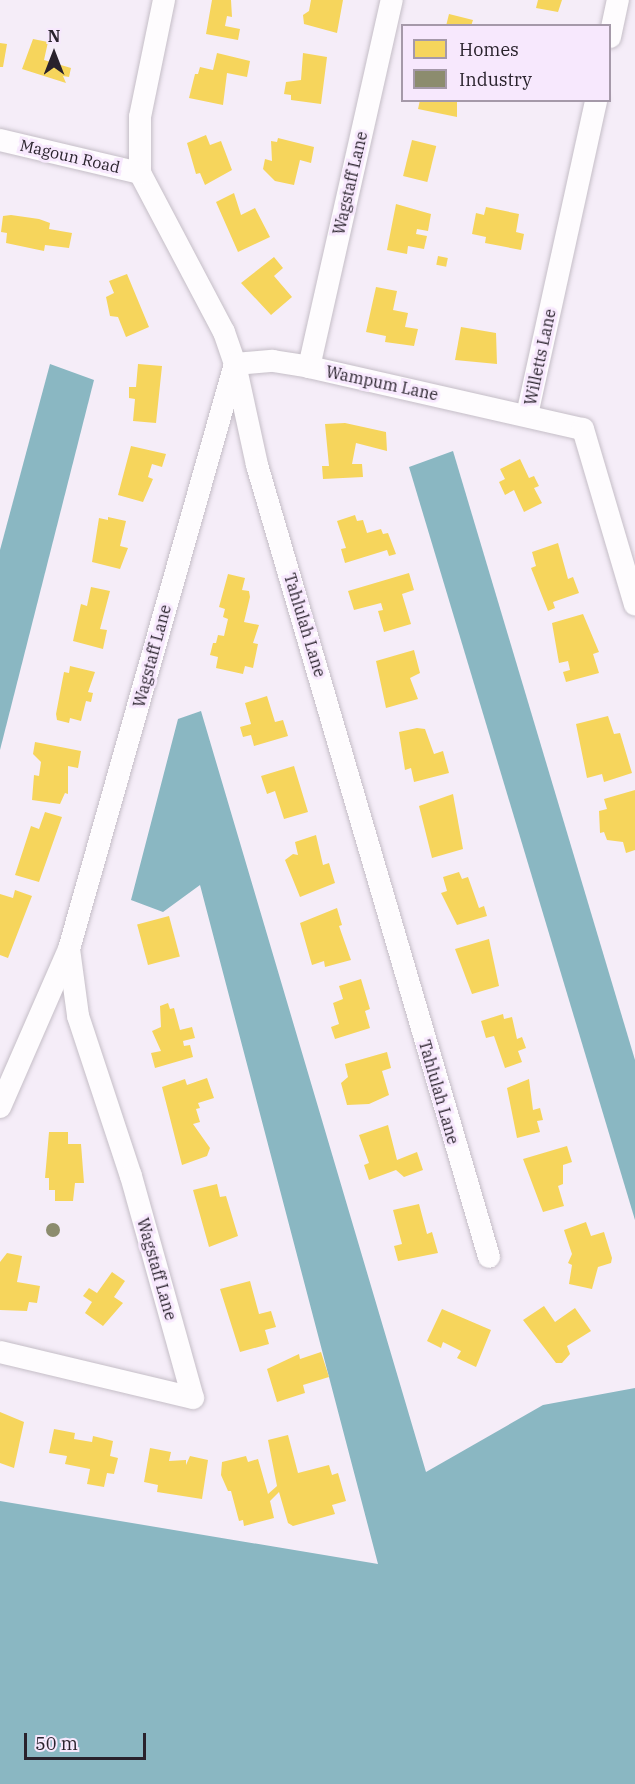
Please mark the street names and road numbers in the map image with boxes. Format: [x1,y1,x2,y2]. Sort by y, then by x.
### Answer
street label: Wagstaff Lane [329,129,371,237]
street label: Magoun Road [18,135,122,177]
street label: Willetts Lane [520,307,560,407]
street label: Wampum Lane [324,362,440,404]
street label: Tahlulah Lane [280,571,330,679]
street label: Wagstaff Lane [129,603,175,709]
street label: Tahlulah Lane [415,1038,463,1146]
street label: Wagstaff Lane [133,1216,181,1322]

